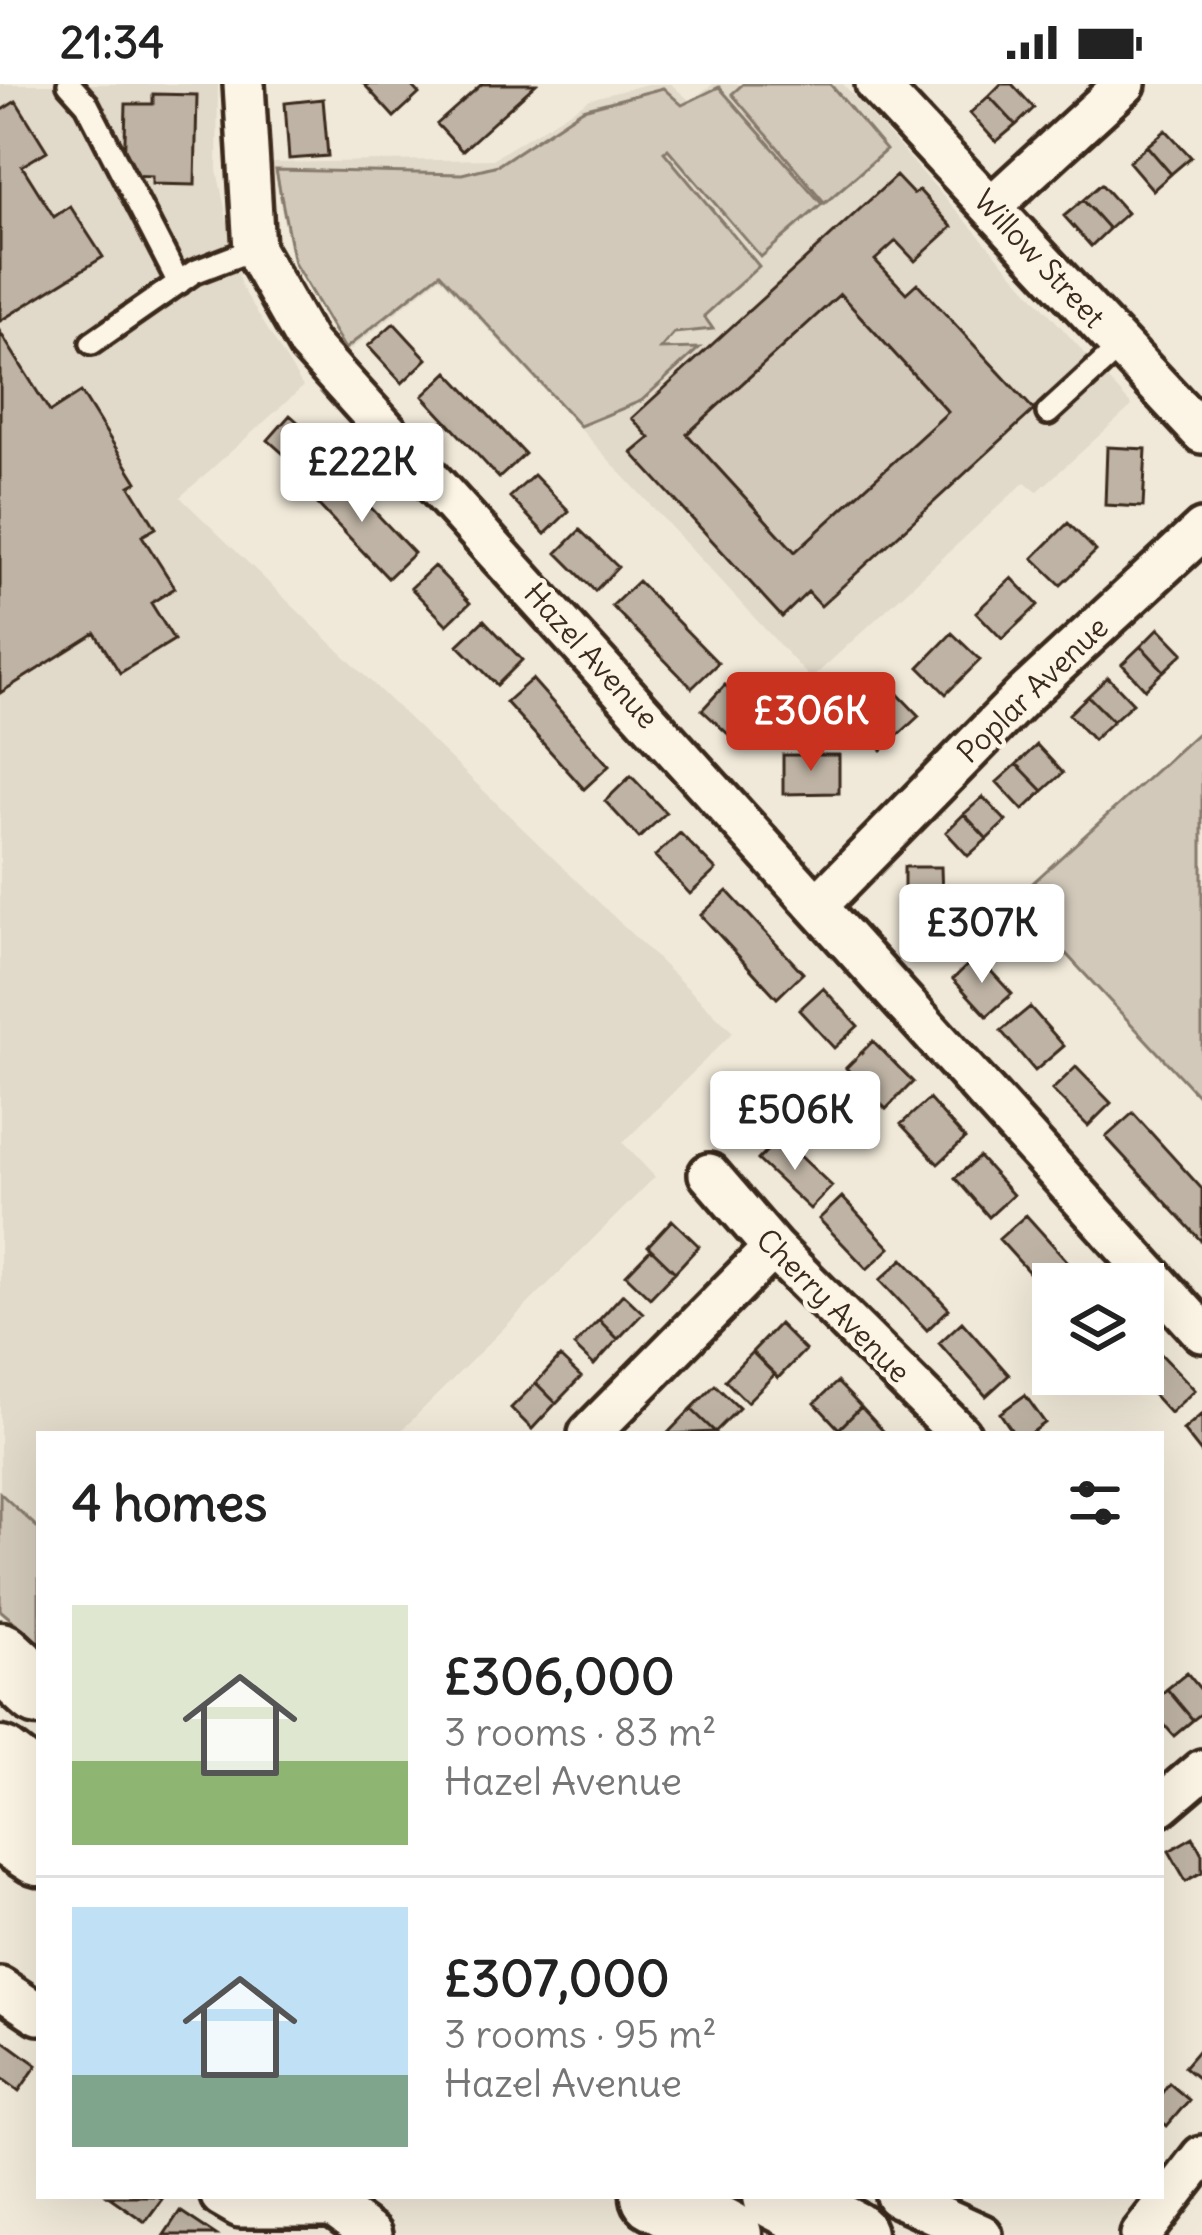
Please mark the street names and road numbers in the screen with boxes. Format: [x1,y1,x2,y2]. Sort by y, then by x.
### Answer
street label: Willow Street [966,181,1113,335]
street label: Hazel Avenue [516,575,667,736]
street label: Poplar Avenue [949,608,1116,771]
street label: Cherry Avenue [749,1220,919,1390]

